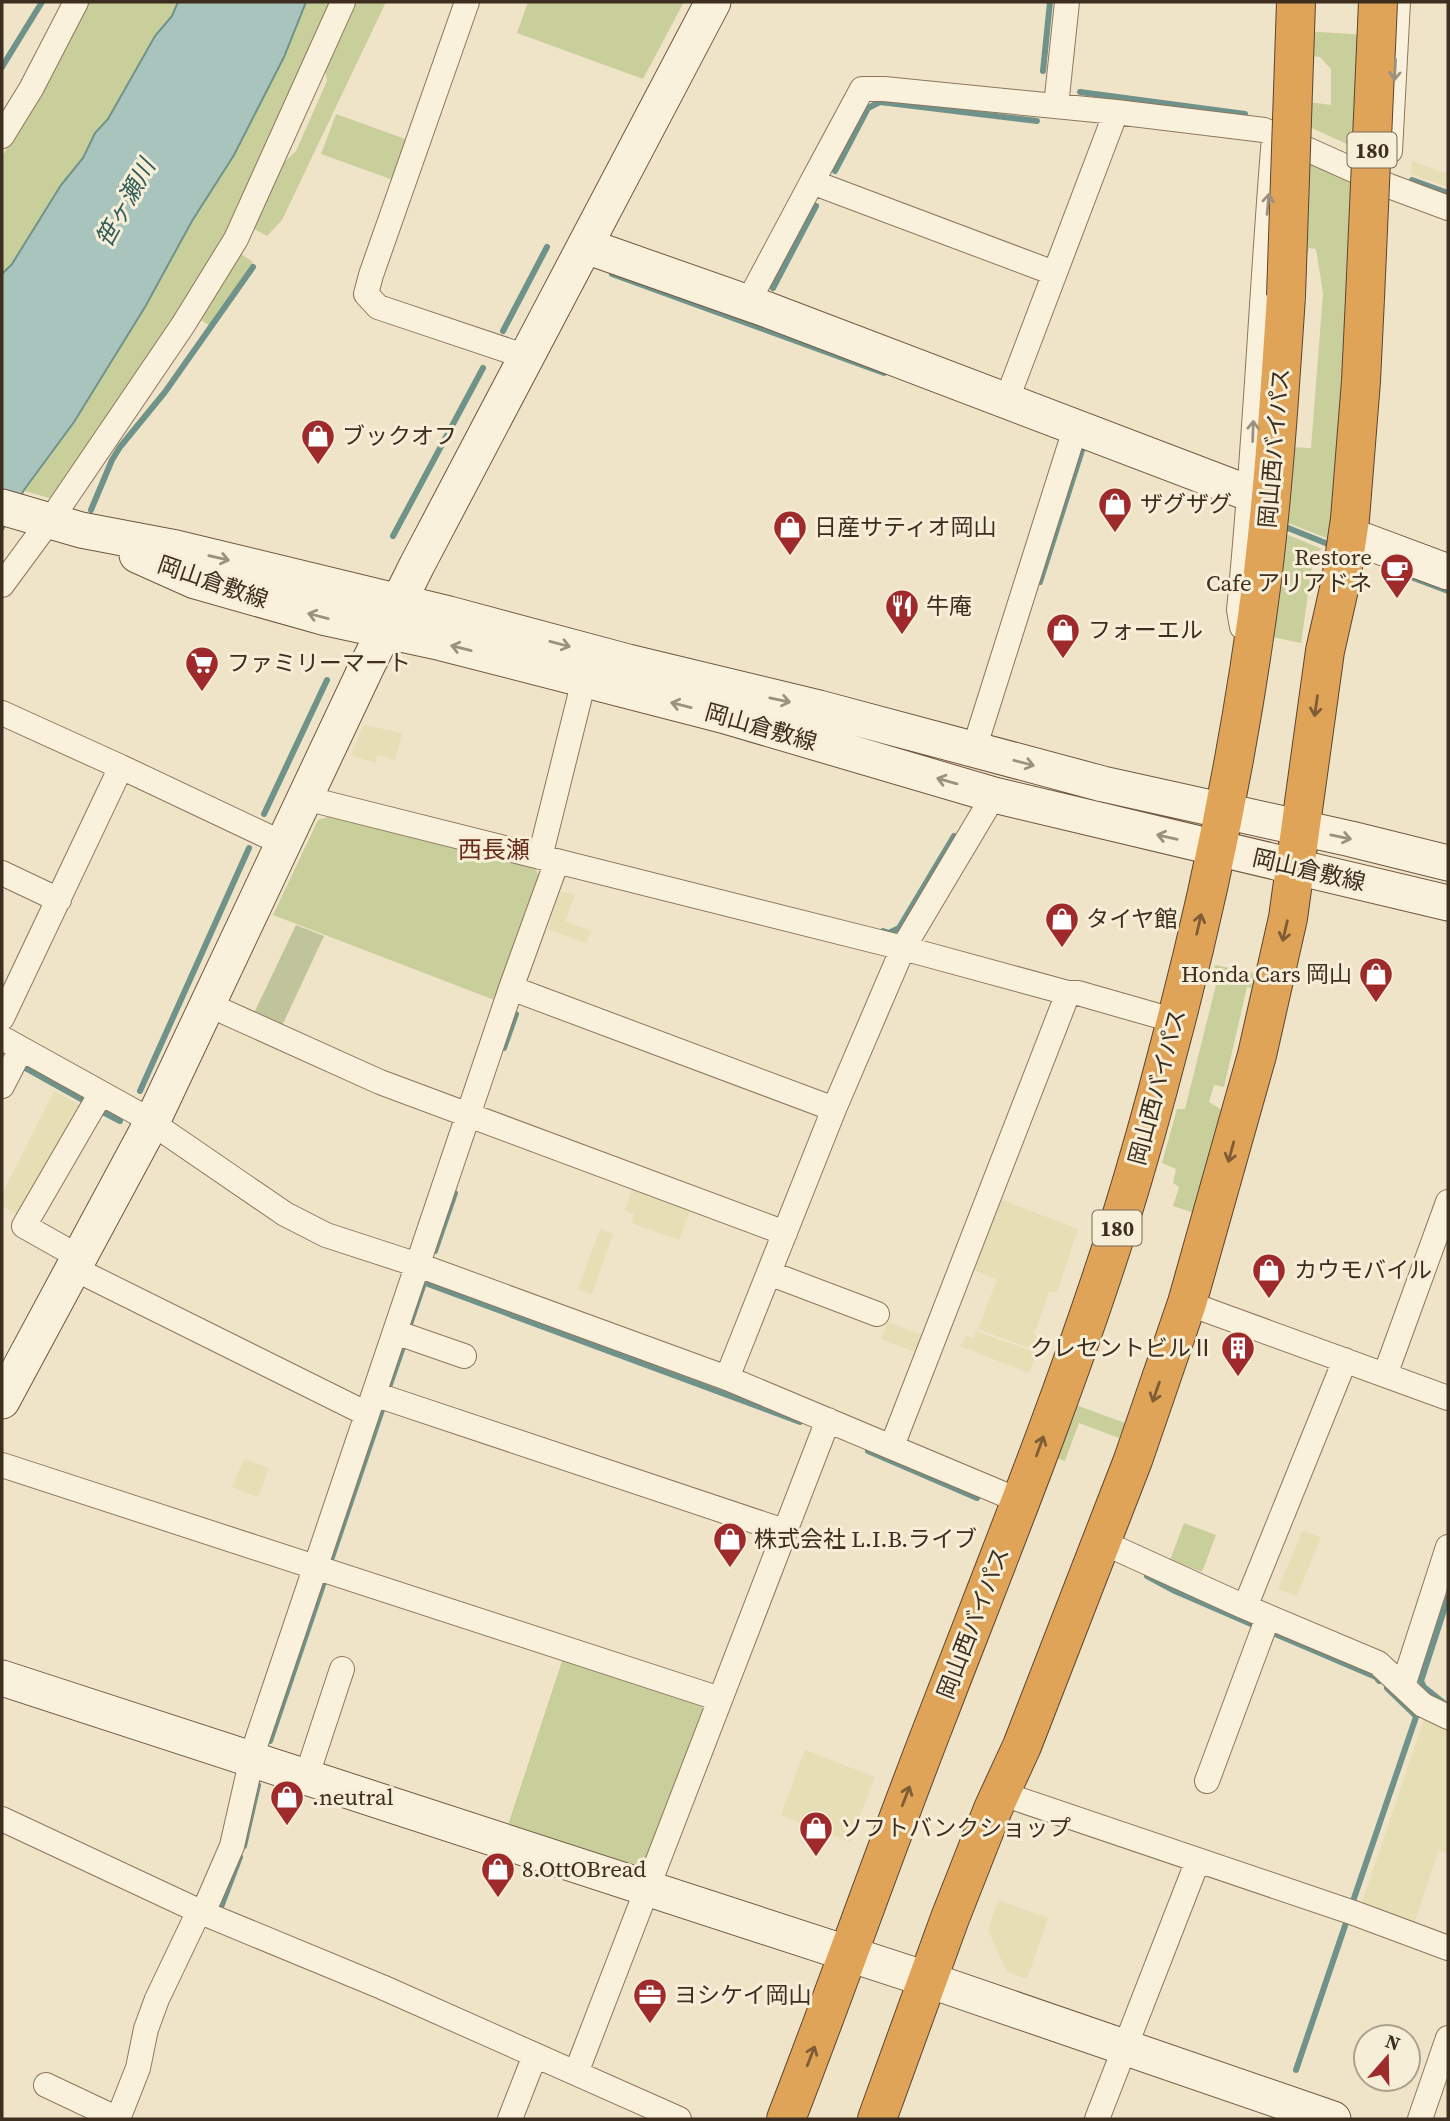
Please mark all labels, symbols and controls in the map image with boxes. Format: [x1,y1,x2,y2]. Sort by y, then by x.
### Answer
one-way arrow [1388,58,1401,81]
road number: 180 [1348,132,1396,168]
water label: 笹ヶ瀬川 [87,150,164,253]
one-way arrow [1262,193,1275,216]
street label: 岡山西バイパス [1251,367,1297,529]
shop icon: ブックオフ [299,417,337,466]
place label: ブックオフ [342,420,457,452]
one-way arrow [1247,420,1260,443]
shop icon: ザグザグ [1096,485,1134,534]
place label: ザグザグ [1140,488,1232,520]
shop icon: 日産サティオ岡山 [771,508,809,557]
place label: 日産サティオ岡山 [814,511,997,543]
place label: Restore Cafe アリアドネ [1206,541,1372,599]
street label: 岡山倉敷線 [153,548,273,616]
cafe icon: Restore Cafe アリアドネ [1378,551,1416,600]
one-way arrow [207,552,230,566]
restaurant icon: 牛庵 [883,587,921,636]
place label: 牛庵 [926,590,972,622]
one-way arrow [307,608,329,621]
shop icon: フォーエル [1044,611,1082,660]
place label: フォーエル [1088,614,1203,646]
one-way arrow [548,638,570,651]
one-way arrow [450,641,473,654]
supermarket icon: ファミリーマート [183,644,221,693]
place label: ファミリーマート [227,647,411,679]
one-way arrow [768,693,791,707]
one-way arrow [1310,694,1323,716]
street label: 岡山倉敷線 [701,696,821,758]
one-way arrow [670,698,693,711]
one-way arrow [1012,757,1035,770]
one-way arrow [936,774,958,787]
one-way arrow [1156,830,1179,843]
one-way arrow [1329,830,1352,844]
district label: 西長瀬 [458,833,530,866]
street label: 岡山倉敷線 [1249,841,1369,899]
shop icon: タイヤ館 [1043,900,1081,949]
place label: タイヤ館 [1086,903,1177,935]
one-way arrow [1193,914,1206,936]
one-way arrow [1278,919,1292,942]
shop icon: Honda Cars 岡山 [1357,955,1395,1004]
place label: Honda Cars 岡山 [1181,958,1352,990]
street label: 岡山西バイパス [1121,1005,1193,1169]
one-way arrow [1224,1140,1237,1163]
road number: 180 [1092,1210,1142,1246]
shop icon: カウモバイル [1250,1251,1288,1300]
place label: カウモバイル [1294,1254,1432,1286]
building icon: クレセントビルⅡ [1219,1329,1257,1378]
place label: クレセントビルⅡ [1030,1332,1214,1364]
one-way arrow [1149,1381,1161,1403]
one-way arrow [1034,1436,1047,1458]
shop icon: 株式会社 L.I.B.ライブ [711,1520,749,1569]
place label: 株式会社 L.I.B.ライブ [754,1523,977,1555]
street label: 岡山西バイパス [929,1542,1017,1704]
shop icon: .neutral [268,1778,306,1827]
place label: .neutral [312,1781,394,1813]
one-way arrow [901,1786,914,1808]
shop icon: ソフトバンクショップ [797,1809,835,1858]
place label: ソフトバンクショップ [840,1812,1071,1844]
shop icon: 8.OttOBread [479,1850,517,1899]
place label: 8.OttOBread [522,1853,646,1885]
office icon: ヨシケイ岡山 [631,1976,669,2025]
place label: ヨシケイ岡山 [674,1979,812,2011]
north arrow [1352,2023,1422,2093]
text: N [1382,2027,1404,2057]
one-way arrow [805,2045,818,2067]

